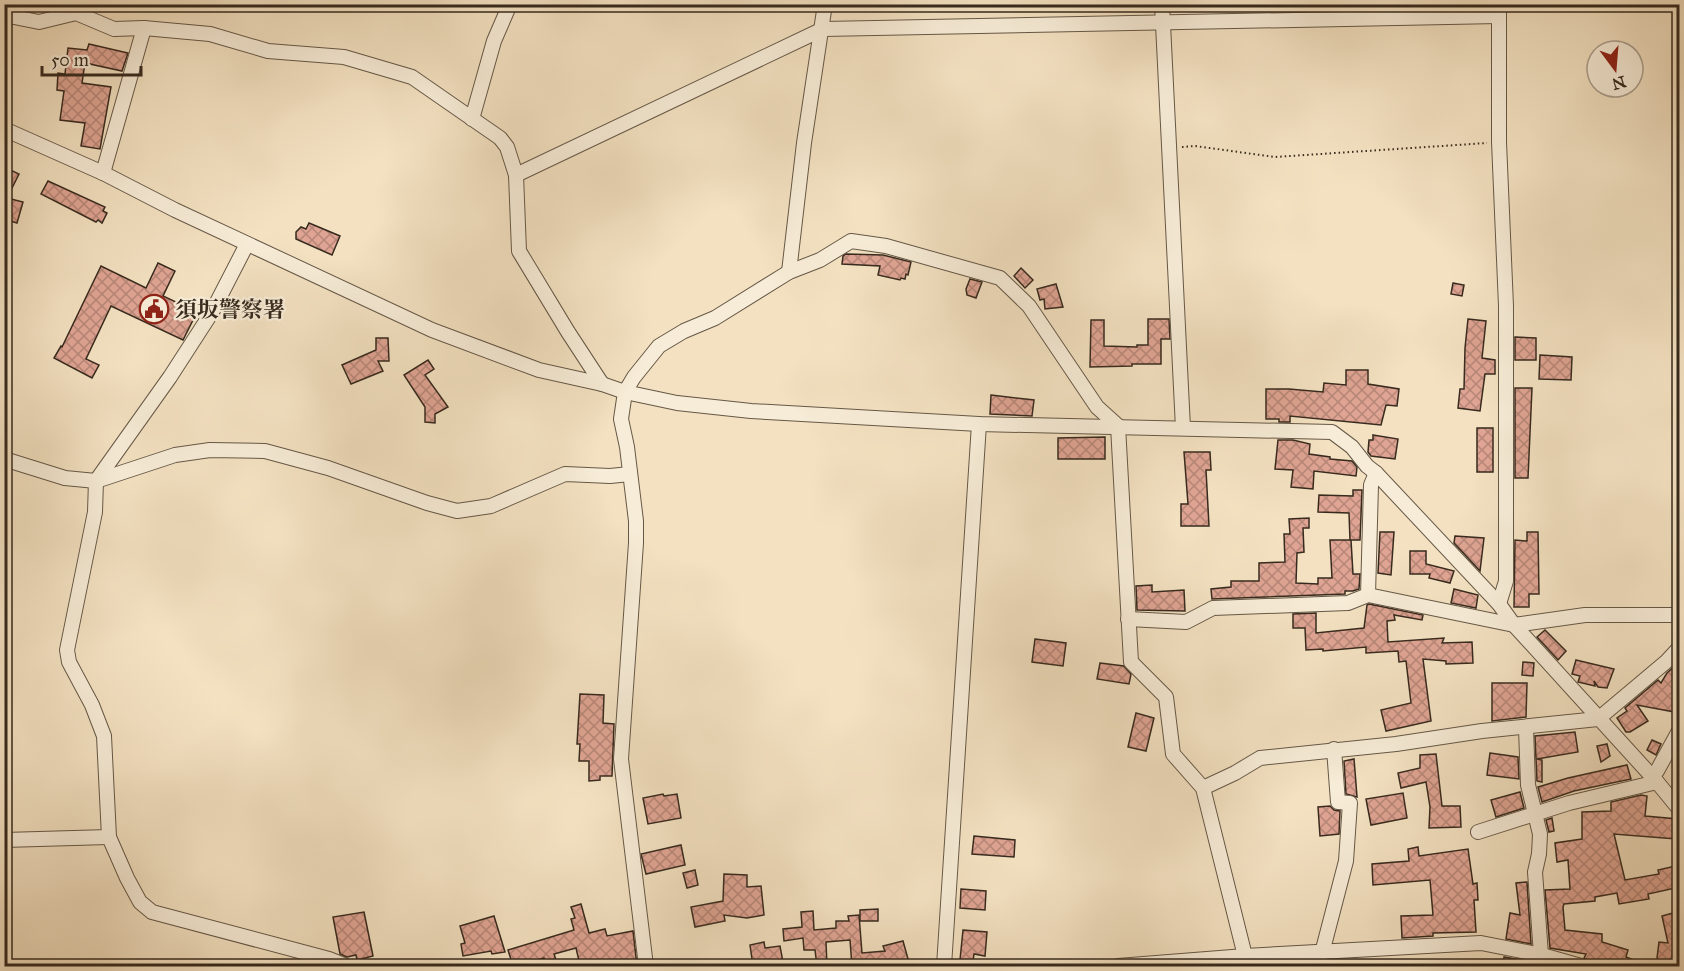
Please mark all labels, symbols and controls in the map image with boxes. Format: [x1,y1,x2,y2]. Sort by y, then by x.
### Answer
scale bar [42,39,141,77]
north arrow [1585,39,1645,99]
text: 50 m [51,49,89,71]
text: N [1609,72,1628,94]
public building icon: 須坂警察署 [138,293,170,325]
place label: 須坂警察署 [175,296,285,323]

